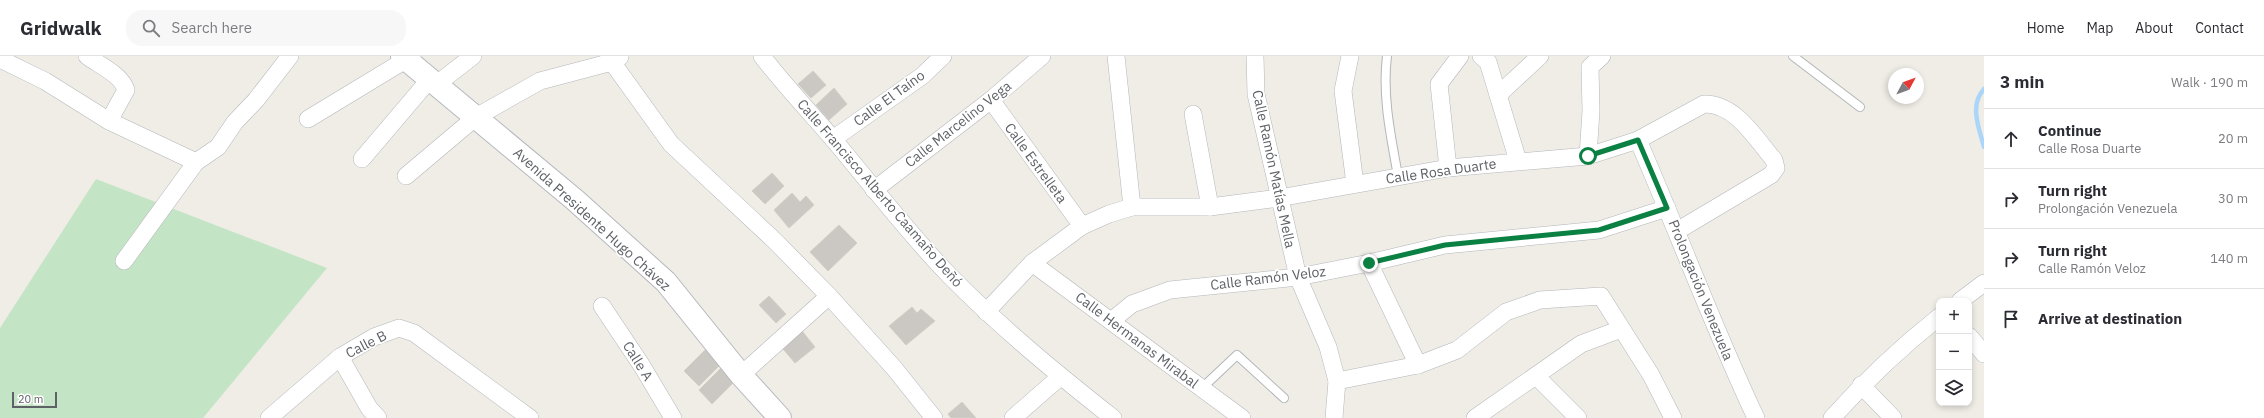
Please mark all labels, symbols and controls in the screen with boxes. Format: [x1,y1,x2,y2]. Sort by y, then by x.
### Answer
search box [126,10,406,46]
text: Gridwalk [20,16,102,40]
icon: search [140,17,162,39]
text: Search here [172,18,252,37]
text: Home [2027,19,2064,37]
text: Map [2086,19,2113,37]
text: About [2135,19,2173,37]
text: Contact [2195,19,2244,37]
street label: Calle El Taíno [850,66,928,130]
north arrow [1888,68,1924,104]
text: 3 min [2000,71,2044,93]
text: Walk · 190 m [2171,74,2248,91]
street label: Calle Marcelino Vega [901,76,1015,171]
street label: Calle Ramón Matías Mella [1248,88,1300,250]
street label: Calle Francisco Alberto Caamaño Deñó [793,95,967,291]
street label: Calle Estrelleta [1001,119,1071,207]
text: Continue [2038,121,2102,140]
icon: ahead [2000,128,2022,150]
text: 20 m [2218,130,2248,147]
text: Calle Rosa Duarte [2038,140,2142,157]
street label: Avenida Presidente Hugo Chávez [510,143,675,295]
route start [1579,147,1597,165]
street label: Calle Rosa Duarte [1385,154,1498,188]
text: Turn right [2038,181,2107,200]
icon: right [2000,188,2022,210]
text: 30 m [2218,190,2248,207]
text: Prolongación Venezuela [2038,200,2177,217]
street label: Prolongación Venezuela [1665,217,1738,363]
text: Turn right [2038,241,2107,260]
icon: right [2000,248,2022,270]
text: 140 m [2210,250,2248,267]
route end [1360,254,1378,272]
text: Calle Ramón Veloz [2038,260,2146,277]
street label: Calle Ramón Veloz [1209,262,1327,294]
street label: Calle Hermanas Mirabal [1072,288,1202,392]
map controls [1936,298,1972,406]
button: + [1936,298,1972,334]
icon: arrive [2000,308,2022,330]
text: Arrive at destination [2038,309,2182,328]
street label: Calle B [342,326,390,362]
button: − [1936,334,1972,370]
street label: Calle A [619,338,657,384]
button: layers [1936,370,1972,406]
scale bar [12,390,57,409]
text: 20 m [18,392,43,406]

